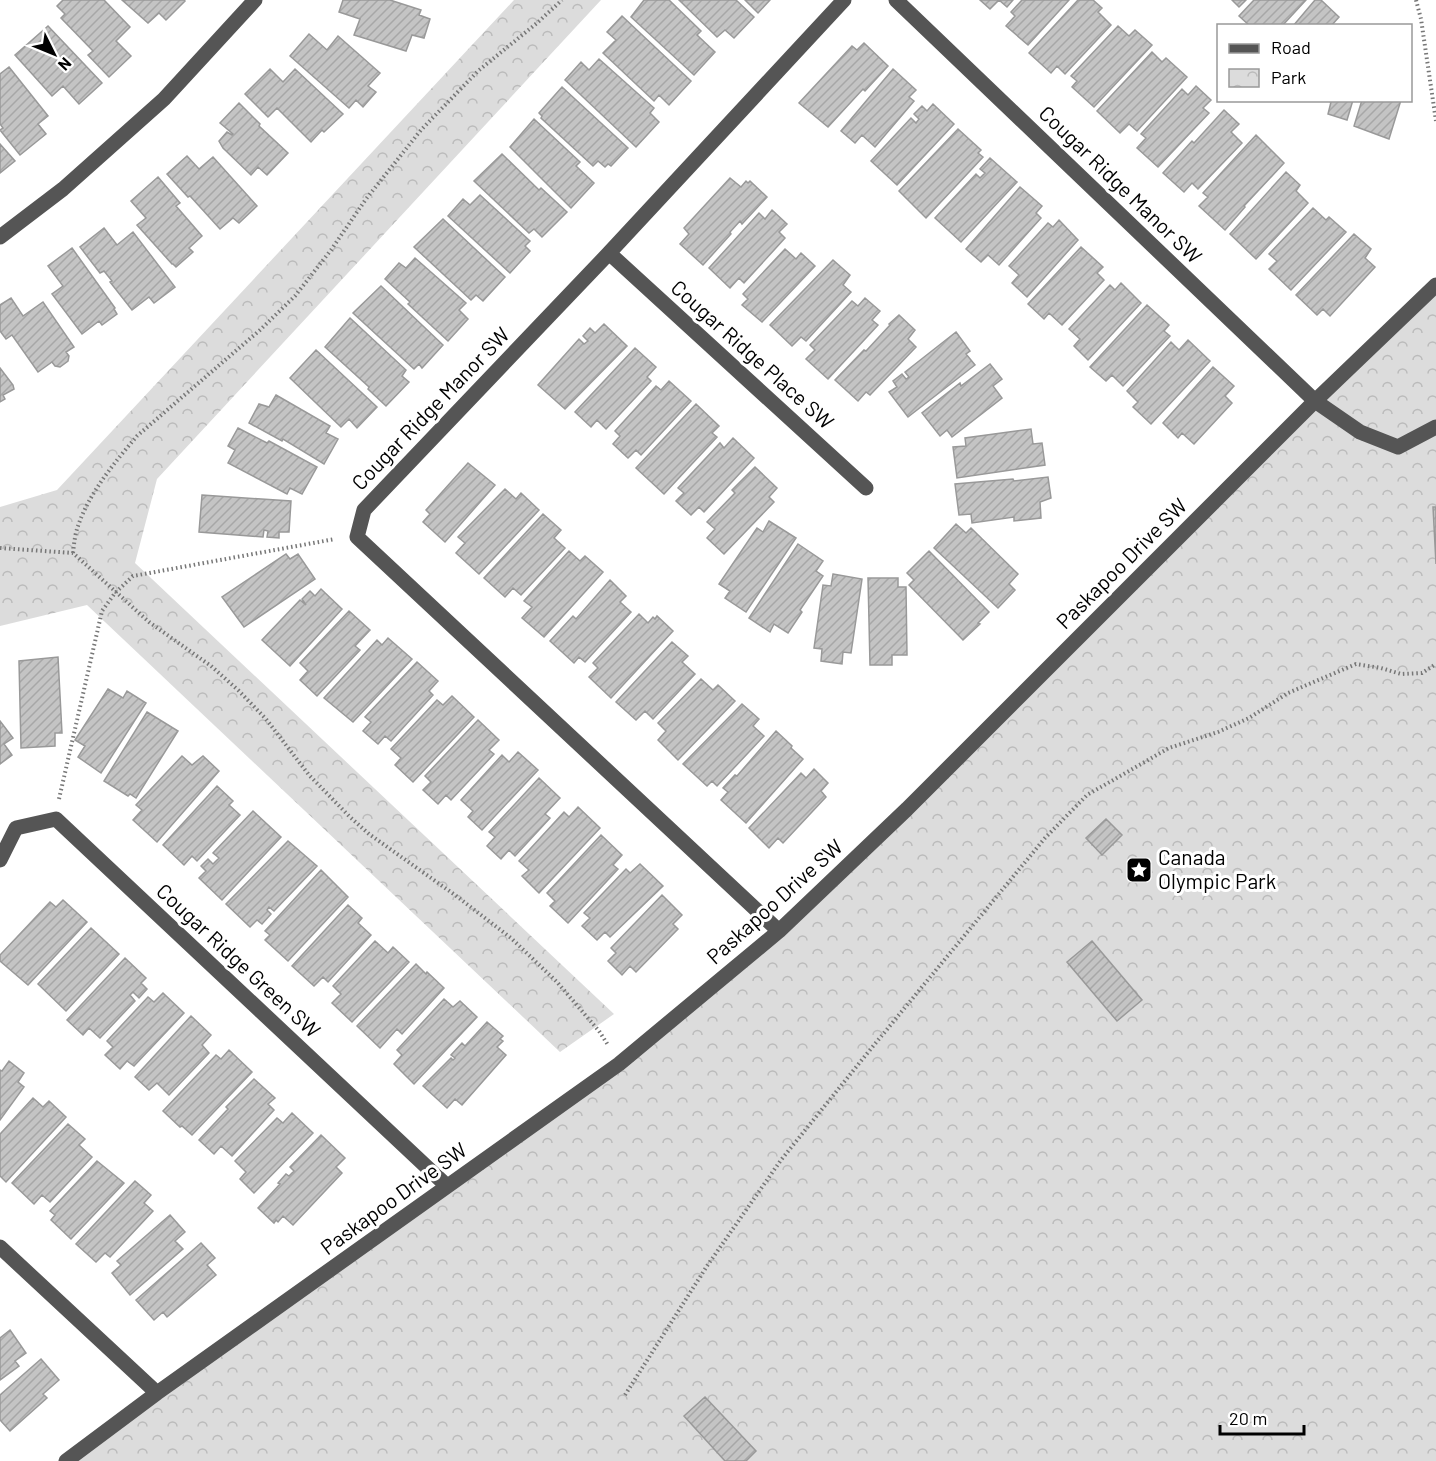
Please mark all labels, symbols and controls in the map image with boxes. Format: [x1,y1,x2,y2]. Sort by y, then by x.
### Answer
north arrow [24,24,84,84]
legend [1217,24,1412,102]
text: Road [1271,36,1311,58]
text: N [55,54,76,75]
text: Park [1271,66,1306,88]
street label: Cougar Ridge Manor SW [1035,100,1208,268]
street label: Cougar Ridge Place SW [666,274,840,434]
street label: Cougar Ridge Manor SW [346,321,514,494]
street label: Paskapoo Drive SW [1050,492,1191,633]
street label: Paskapoo Drive SW [701,833,847,968]
place label: Canada Olympic Park [1158,844,1276,893]
place icon: Canada Olympic Park [1124,855,1154,885]
street label: Cougar Ridge Green SW [152,878,326,1042]
street label: Paskapoo Drive SW [315,1136,471,1259]
scale bar [1220,1398,1304,1436]
text: 20 m [1229,1407,1267,1429]

